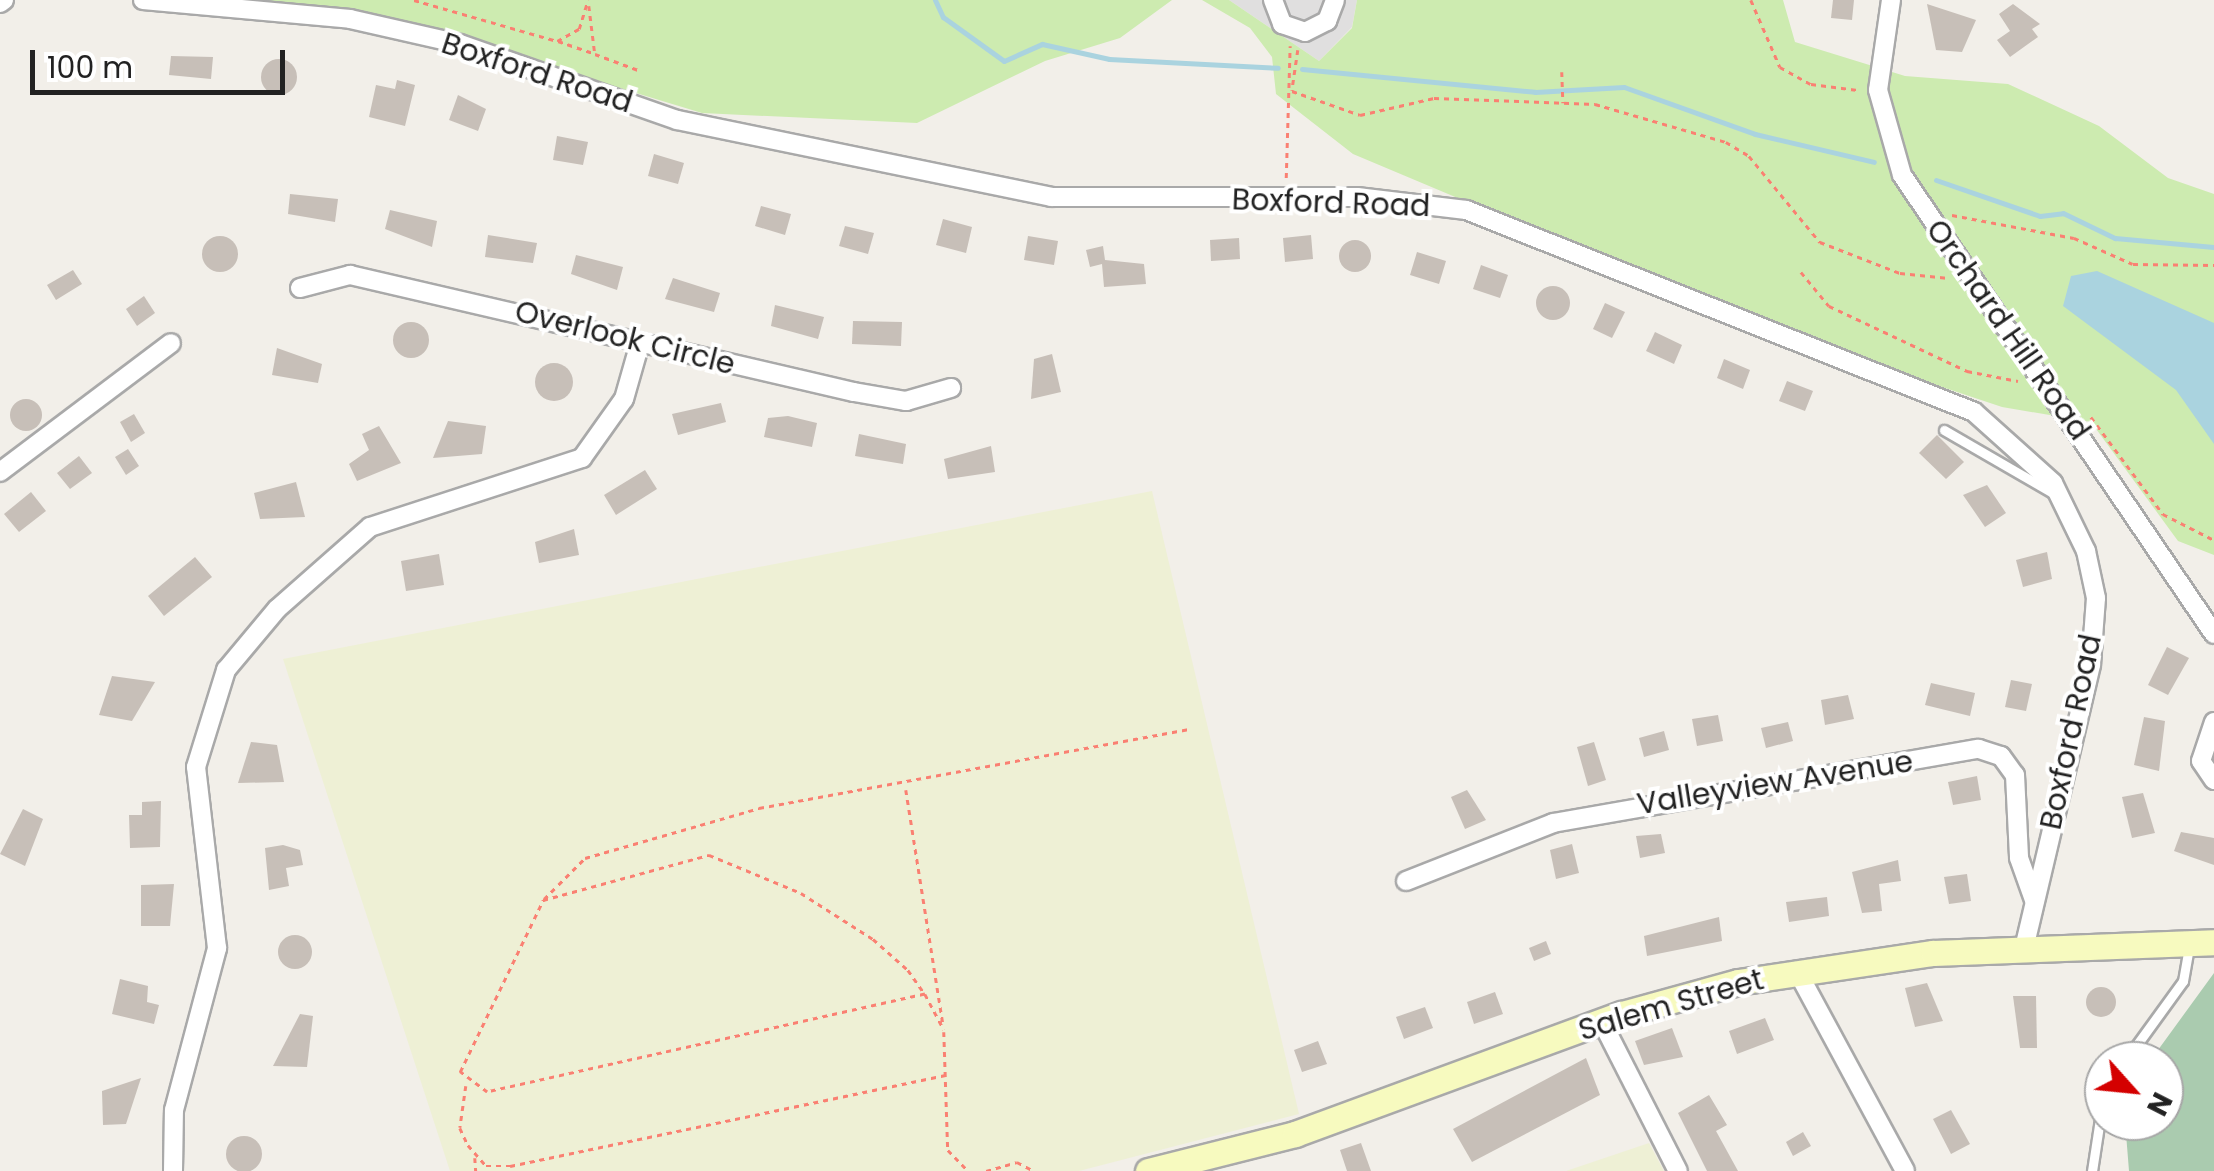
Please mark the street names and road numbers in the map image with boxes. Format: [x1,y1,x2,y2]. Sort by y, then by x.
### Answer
street label: Boxford Road [437,25,637,121]
street label: Boxford Road [1231,182,1431,224]
street label: Orchard Hill Road [1918,213,2098,447]
street label: Overlook Circle [511,293,739,383]
street label: Boxford Road [2033,631,2109,833]
street label: Valleyview Avenue [1634,743,1916,823]
street label: Salem Street [1574,961,1768,1049]

